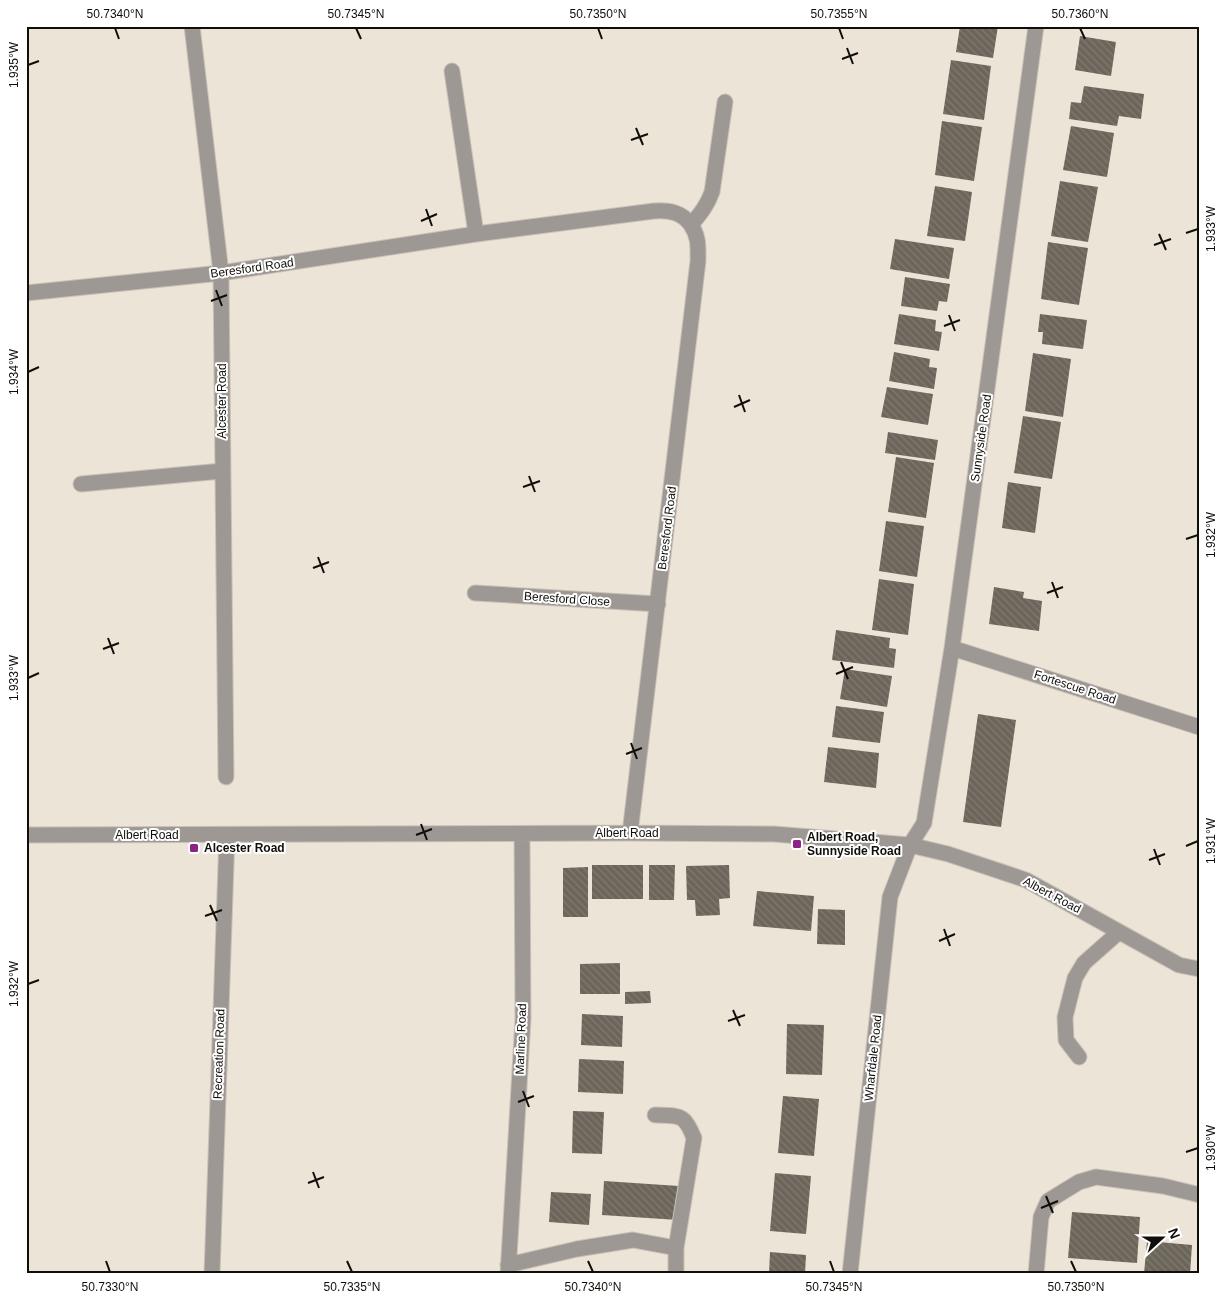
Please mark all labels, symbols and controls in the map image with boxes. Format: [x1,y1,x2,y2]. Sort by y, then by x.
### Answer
text: 50.7340°N [87,7,143,21]
text: 50.7345°N [328,7,384,21]
text: 50.7350°N [570,7,626,21]
text: 50.7355°N [811,7,867,21]
text: 50.7360°N [1052,7,1108,21]
text: 1.935°W [7,41,21,88]
text: 1.933°W [1204,205,1218,252]
street label: Beresford Road [209,255,295,281]
text: 1.934°W [7,348,21,395]
street label: Alcester Road [215,363,229,439]
street label: Sunnyside Road [968,393,994,483]
street label: Beresford Road [655,485,679,571]
text: 1.932°W [1204,511,1218,558]
street label: Beresford Close [524,589,611,609]
text: 1.933°W [7,654,21,701]
street label: Fortescue Road [1032,667,1118,707]
text: 1.931°W [1204,817,1218,864]
street label: Albert Road [595,826,659,840]
street label: Albert Road [115,828,179,842]
place label: Albert Road, Sunnyside Road [807,830,901,858]
marker: Albert Road, Sunnyside Road [791,838,803,850]
place label: Alcester Road [204,841,285,855]
marker: Alcester Road [188,842,200,854]
street label: Albert Road [1021,874,1083,916]
text: 1.932°W [7,960,21,1007]
street label: Marline Road [513,1003,529,1075]
street label: Recreation Road [210,1009,228,1099]
street label: Wharfdale Road [862,1014,884,1102]
text: 1.930°W [1204,1124,1218,1171]
north arrow [1138,1212,1188,1262]
text: N [1165,1226,1183,1241]
text: 50.7330°N [82,1280,138,1294]
text: 50.7335°N [324,1280,380,1294]
text: 50.7340°N [565,1280,621,1294]
text: 50.7345°N [806,1280,862,1294]
text: 50.7350°N [1048,1280,1104,1294]

